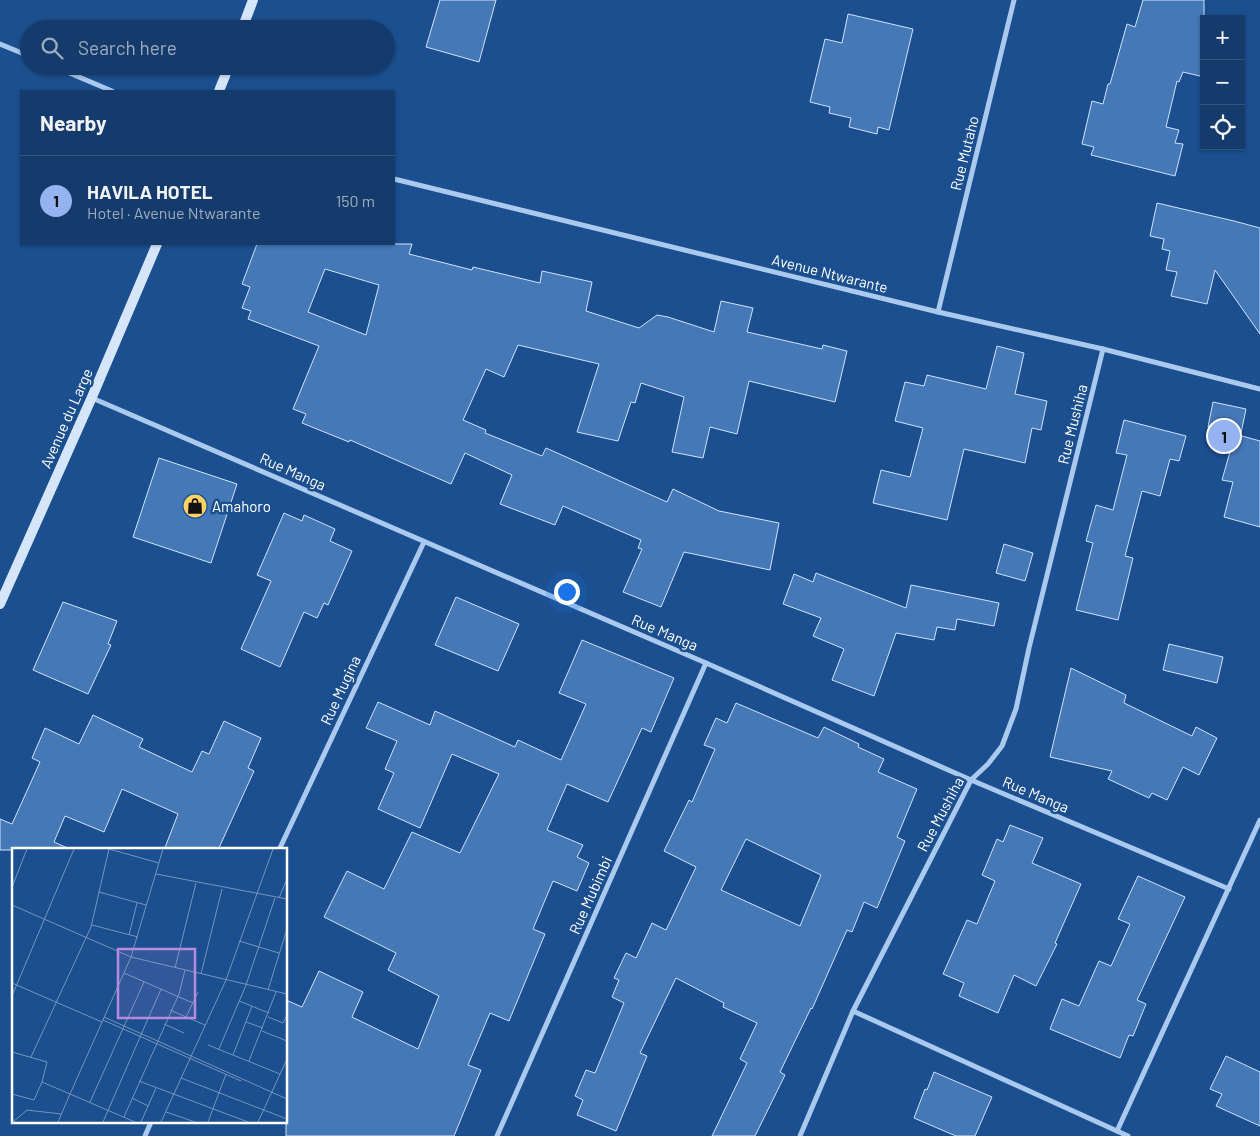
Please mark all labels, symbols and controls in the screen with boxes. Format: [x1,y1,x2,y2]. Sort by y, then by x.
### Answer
map controls [1200,15,1245,150]
button: + [1200,15,1245,60]
search box [20,20,395,75]
icon: search [38,34,66,62]
text: Search here [78,36,177,59]
button: − [1200,60,1245,105]
button: locate [1200,105,1245,150]
text: Nearby [40,110,106,135]
street label: Rue Mutaho [946,114,982,192]
text: HAVILA HOTEL [87,180,213,203]
text: 1 [53,191,59,210]
text: 150 m [336,191,375,210]
text: Hotel · Avenue Ntwarante [87,203,261,222]
street label: Avenue Ntwarante [770,250,890,296]
street label: Avenue du Large [36,365,96,471]
street label: Rue Mushiha [1053,382,1091,466]
pin: 1 [1208,417,1240,455]
street label: Rue Manga [257,448,329,494]
shop icon: Amahoro [182,493,208,519]
place label: Amahoro [212,497,271,515]
your location [554,579,580,605]
street label: Rue Manga [629,610,701,654]
street label: Rue Mugina [316,652,364,728]
street label: Rue Manga [1000,772,1072,816]
street label: Rue Mushiha [913,774,967,854]
inset map [12,848,288,1124]
street label: Rue Mubimbi [565,853,615,937]

